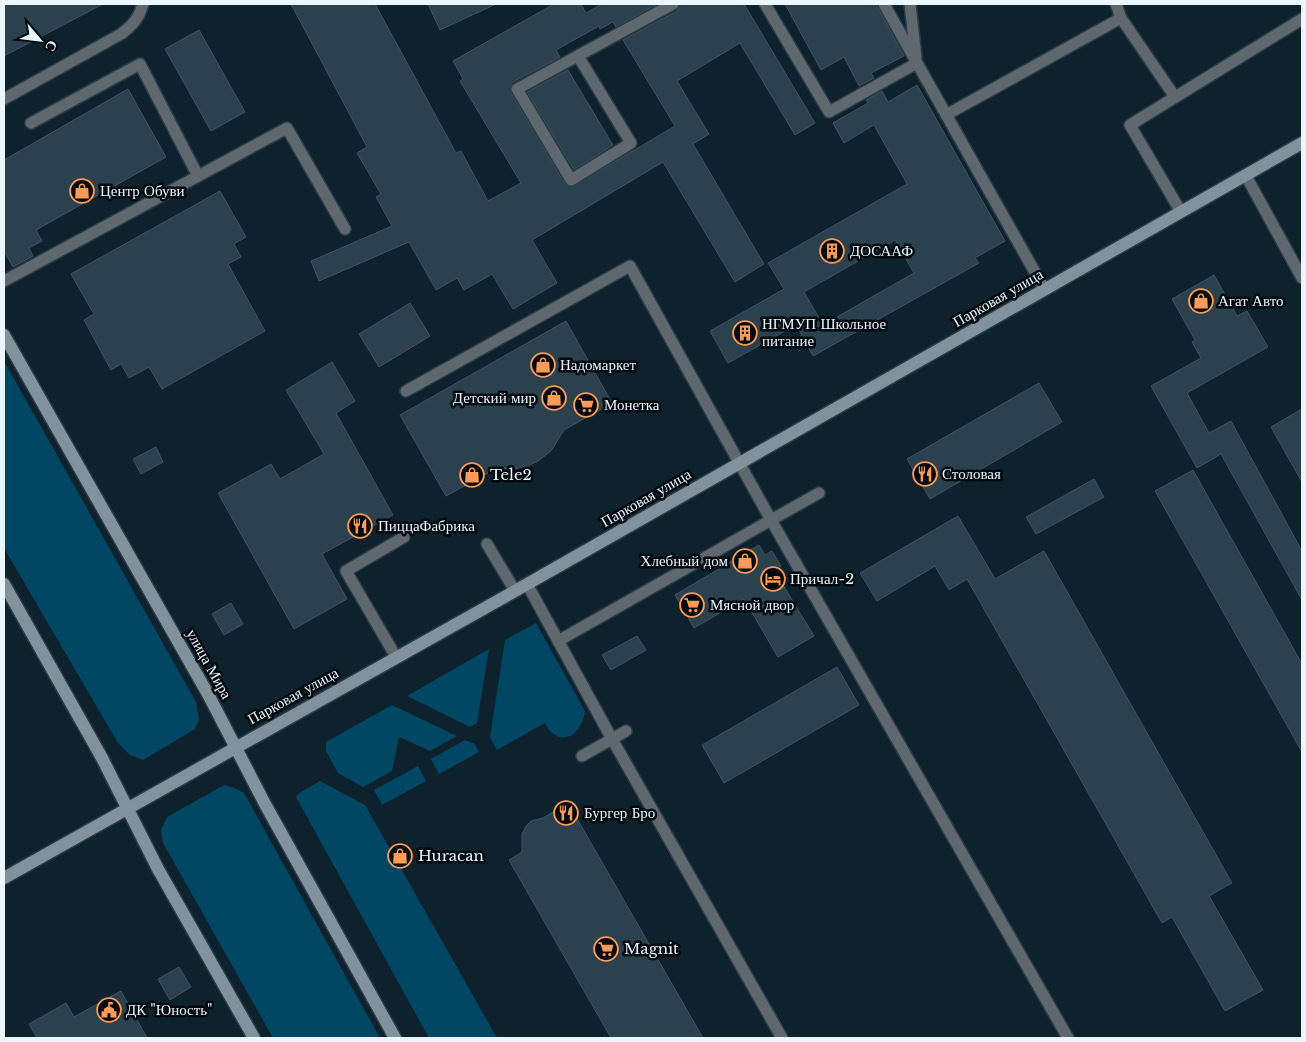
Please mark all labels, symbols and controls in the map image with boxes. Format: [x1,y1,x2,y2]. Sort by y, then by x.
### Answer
north arrow [15,15,65,65]
text: С [41,37,62,55]
shop icon: Центр Обуви [69,178,95,204]
place label: Центр Обуви [100,181,185,200]
building icon: ДОСААФ [819,238,845,264]
place label: ДОСААФ [850,241,913,260]
street label: Парковая улица [949,264,1046,331]
shop icon: Агат Авто [1188,288,1214,314]
place label: Агат Авто [1218,291,1284,310]
place label: НГМУП Школьное питание [762,314,886,350]
building icon: НГМУП Школьное питание [732,320,758,346]
shop icon: Надомаркет [530,352,556,378]
place label: Надомаркет [560,355,636,374]
shop icon: Детский мир [541,385,567,411]
place label: Детский мир [453,388,536,407]
supermarket icon: Монетка [573,392,599,418]
place label: Монетка [604,395,660,414]
restaurant icon: Столовая [912,461,938,487]
shop icon: Tele2 [459,462,485,488]
street label: Парковая улица [597,464,694,531]
place label: Столовая [942,464,1001,483]
place label: Tele2 [490,465,532,484]
restaurant icon: ПиццаФабрика [347,513,373,539]
place label: ПиццаФабрика [378,516,475,535]
shop icon: Хлебный дом [732,548,758,574]
place label: Хлебный дом [641,551,729,570]
hotel icon: Причал-2 [760,566,786,592]
place label: Причал-2 [790,569,854,588]
supermarket icon: Мясной двор [679,592,705,618]
place label: Мясной двор [710,595,794,614]
street label: улица Мира [182,626,237,702]
street label: Парковая улица [244,663,342,728]
restaurant icon: Бургер Бро [553,800,579,826]
place label: Бургер Бро [584,803,655,822]
shop icon: Huracan [387,843,413,869]
place label: Huracan [418,846,484,865]
supermarket icon: Magnit [593,936,619,962]
place label: Magnit [624,939,679,958]
public building icon: ДК "Юность" [96,997,122,1023]
place label: ДК "Юность" [126,1000,213,1019]

